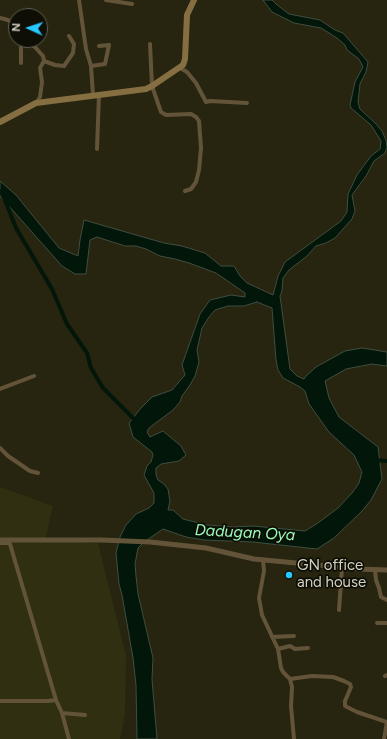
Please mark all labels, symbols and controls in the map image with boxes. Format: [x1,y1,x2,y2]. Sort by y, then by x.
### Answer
north arrow [8,8,48,48]
text: N [10,23,23,32]
water label: Dadugan Oya [194,521,296,545]
place label: GN office and house [297,557,366,592]
marker: GN office and house [284,570,294,580]

